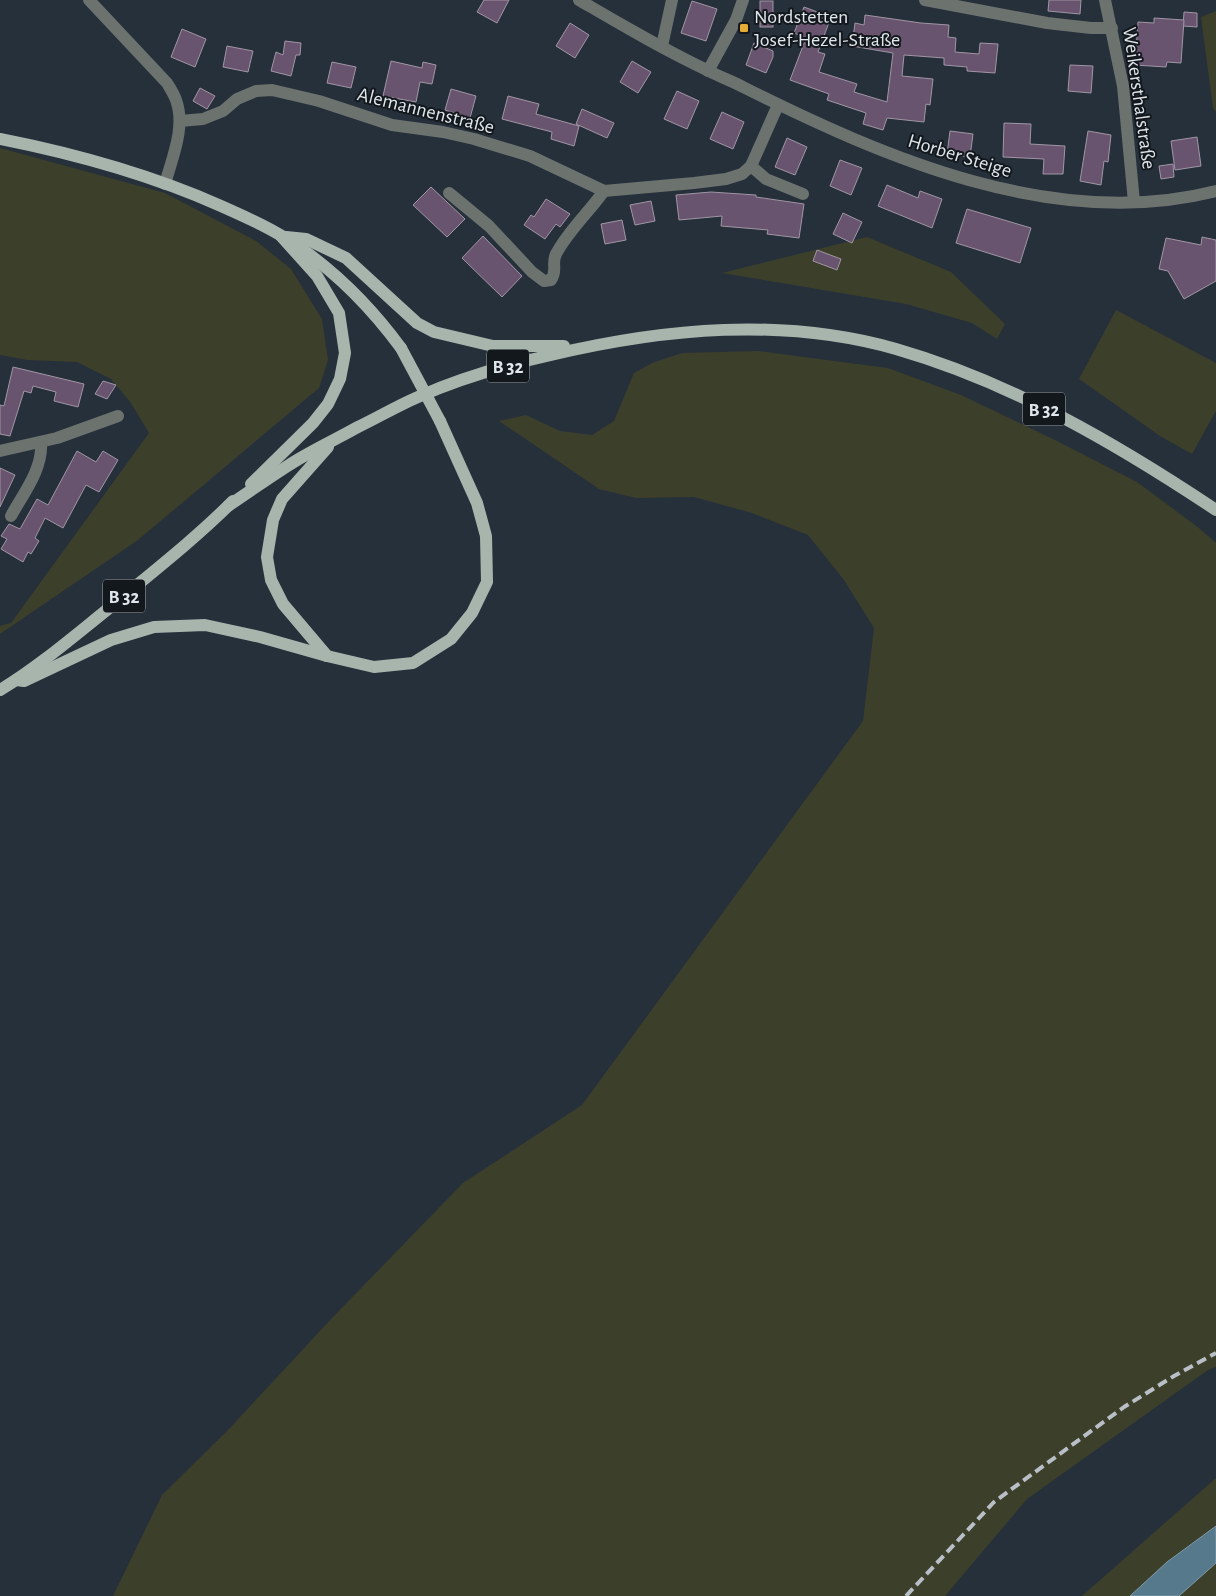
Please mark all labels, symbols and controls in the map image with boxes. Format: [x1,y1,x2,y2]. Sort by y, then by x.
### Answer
place label: Nordstetten Josef-Hezel-Straße [754,7,900,50]
marker: Nordstetten Josef-Hezel-Straße [738,22,750,34]
street label: Weikersthalstraße [1119,26,1159,171]
street label: Alemannenstraße [355,84,496,138]
street label: Horber Steige [906,131,1014,181]
road number: B 32 [487,350,529,382]
road number: B 32 [1023,392,1065,426]
road number: B 32 [103,580,145,612]

